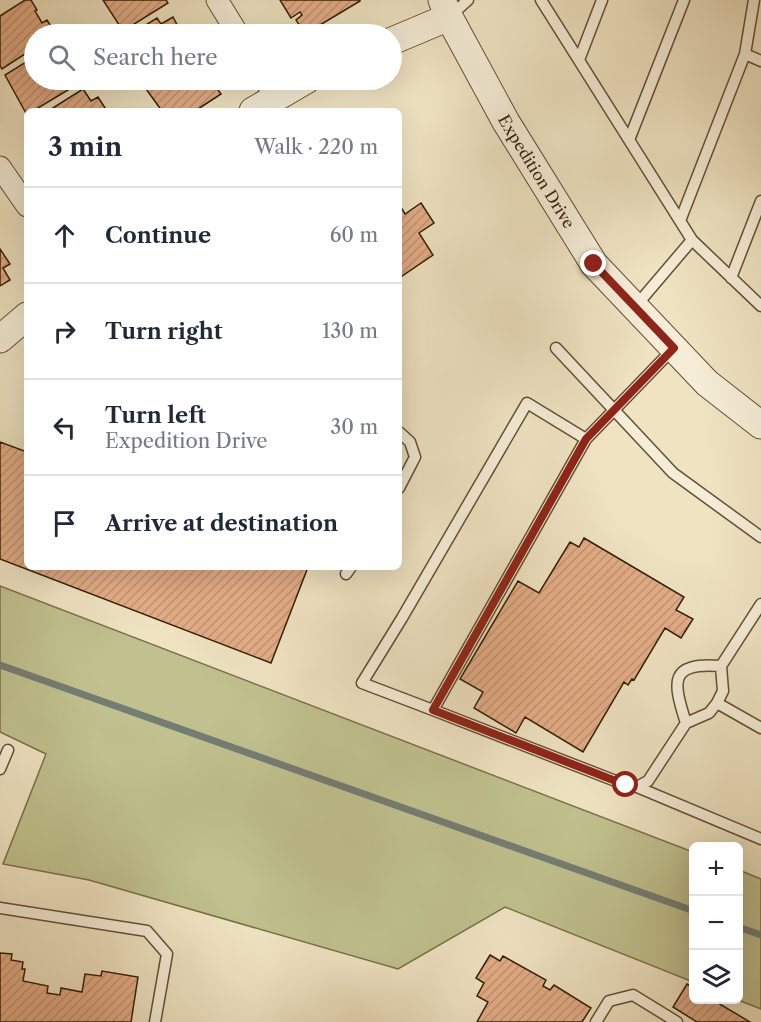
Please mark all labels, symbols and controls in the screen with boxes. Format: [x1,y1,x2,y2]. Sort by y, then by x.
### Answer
search box [24,24,402,90]
icon: search [45,41,78,74]
text: Search here [93,44,218,71]
street label: Expedition Drive [494,111,579,232]
text: 3 min [48,131,122,163]
text: Walk · 220 m [254,135,378,159]
icon: ahead [48,219,81,252]
text: Continue [105,222,211,249]
text: 60 m [330,223,378,247]
route end [580,250,606,276]
icon: right [48,315,81,348]
text: Turn right [105,318,223,345]
text: 130 m [322,319,378,343]
text: Turn left [105,402,206,429]
icon: left [48,411,81,444]
text: 30 m [330,415,378,439]
text: Expedition Drive [105,429,268,453]
icon: arrive [48,507,81,540]
text: Arrive at destination [105,510,338,537]
route start [612,771,638,797]
map controls [689,842,743,1004]
button: + [689,842,743,896]
button: − [689,896,743,950]
button: layers [689,950,743,1004]

